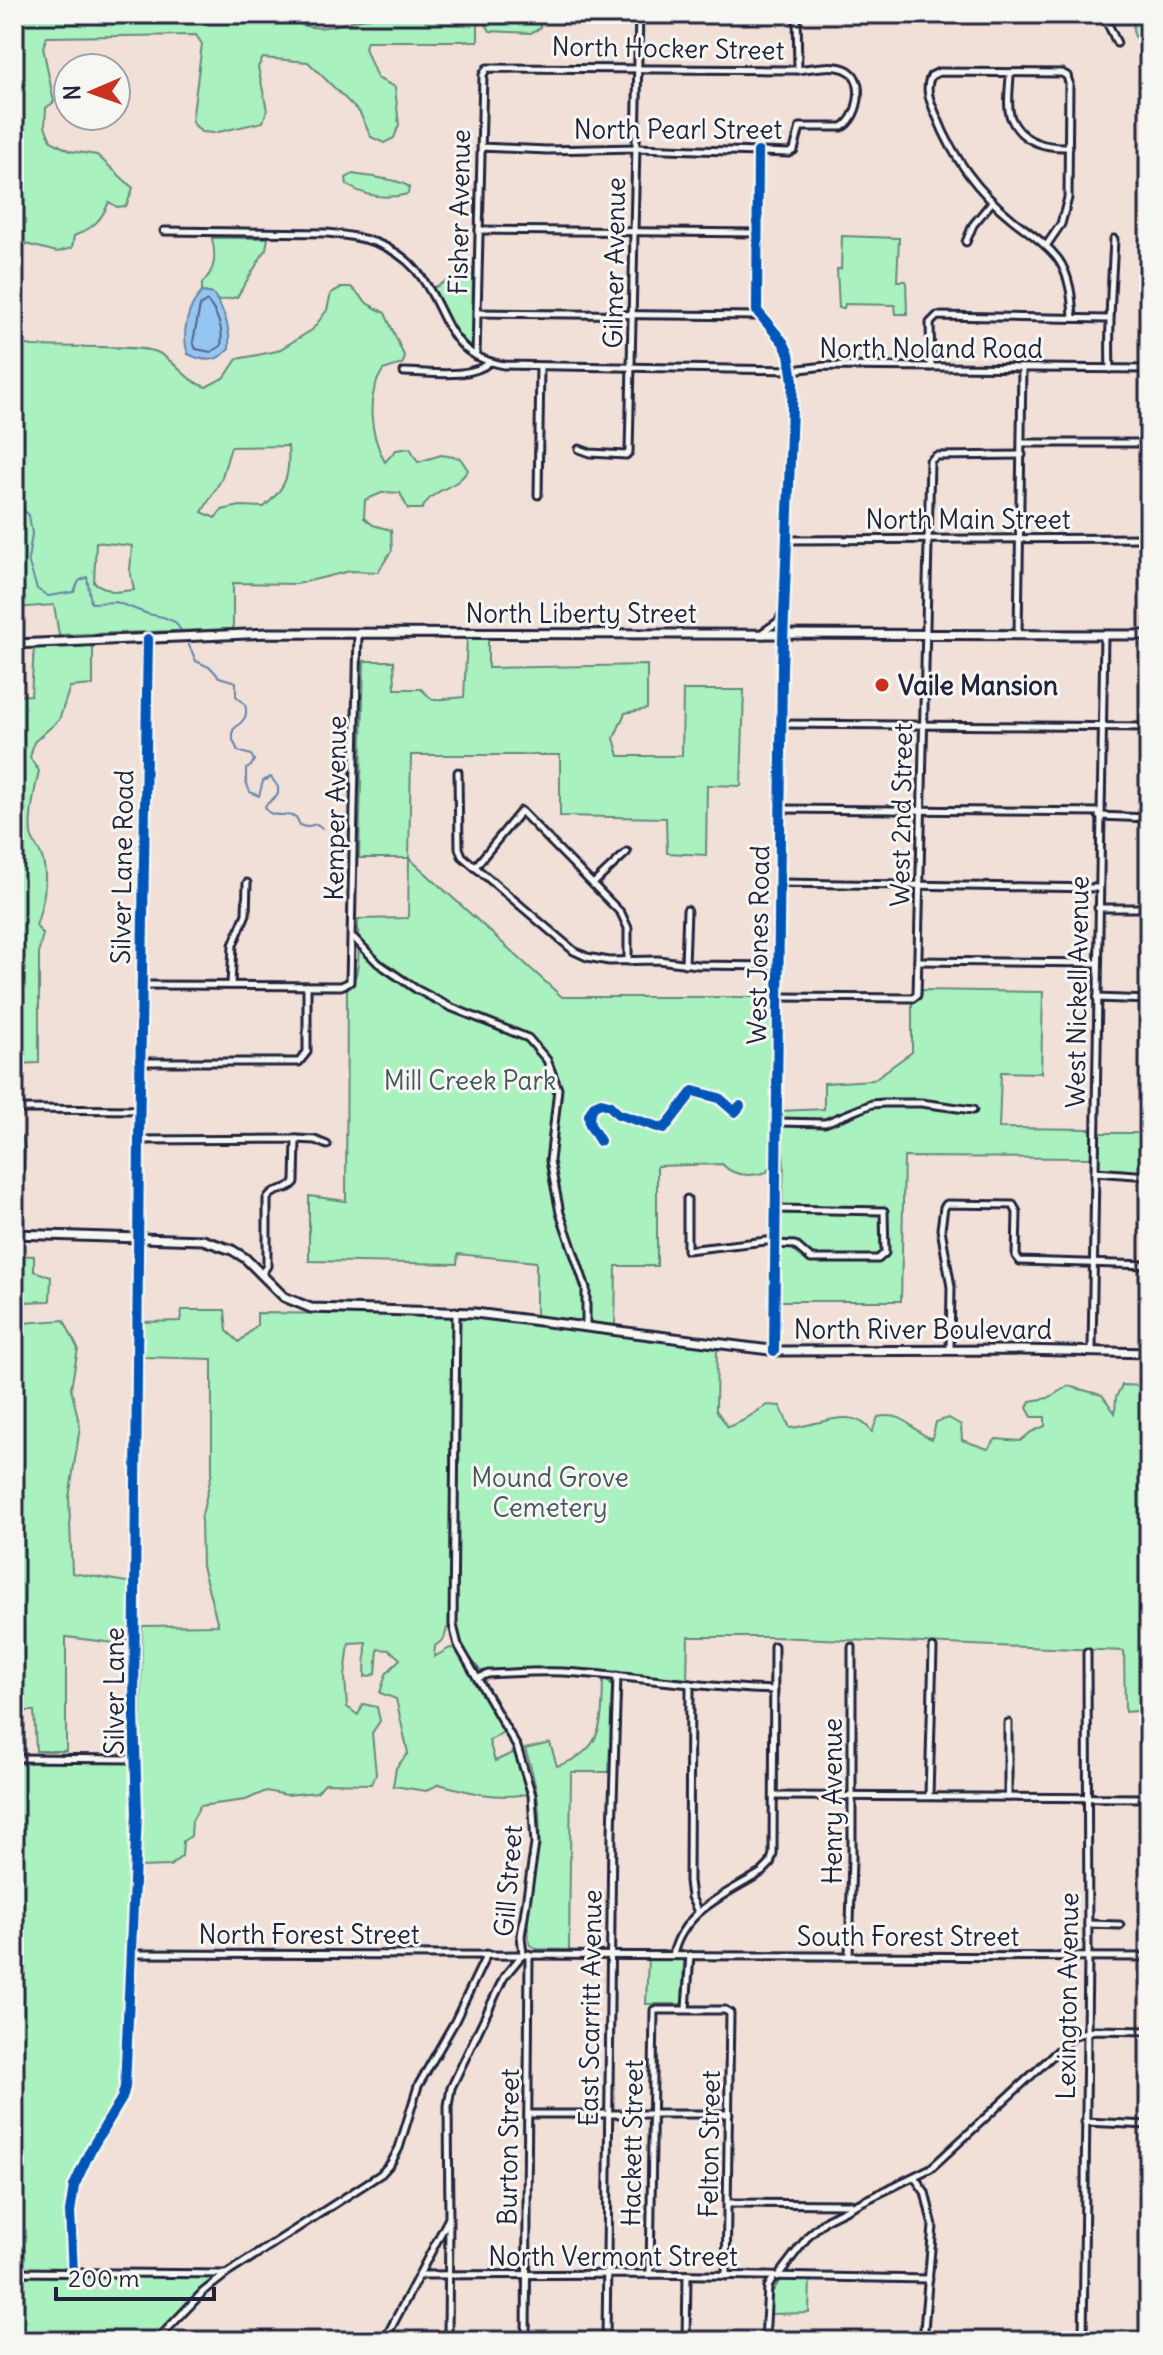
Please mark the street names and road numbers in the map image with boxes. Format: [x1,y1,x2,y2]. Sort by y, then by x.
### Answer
street label: North Hocker Street [551,29,785,67]
street label: North Pearl Street [574,113,782,146]
street label: Fisher Avenue [441,129,477,295]
street label: Gilmer Avenue [596,177,632,349]
street label: North Noland Road [819,332,1043,365]
street label: North Main Street [865,503,1071,536]
street label: North Liberty Street [466,597,697,630]
street label: Kemper Avenue [317,715,353,901]
street label: West 2nd Street [883,723,919,907]
street label: Silver Lane Road [104,769,140,965]
street label: West Jones Road [740,845,776,1045]
street label: West Nickell Avenue [1058,876,1096,1108]
street label: North River Boulevard [794,1313,1052,1346]
street label: Silver Lane [98,1627,131,1755]
street label: Henry Avenue [816,1718,849,1884]
street label: Gill Street [487,1824,529,1938]
street label: East Scarritt Avenue [571,1889,609,2127]
street label: Lexington Avenue [1049,1892,1085,2100]
street label: North Forest Street [198,1918,420,1951]
street label: South Forest Street [797,1920,1019,1953]
street label: Hackett Street [614,2059,650,2227]
street label: Burton Street [490,2068,526,2226]
street label: Felton Street [691,2070,727,2218]
street label: North Vermont Street [488,2240,738,2273]

